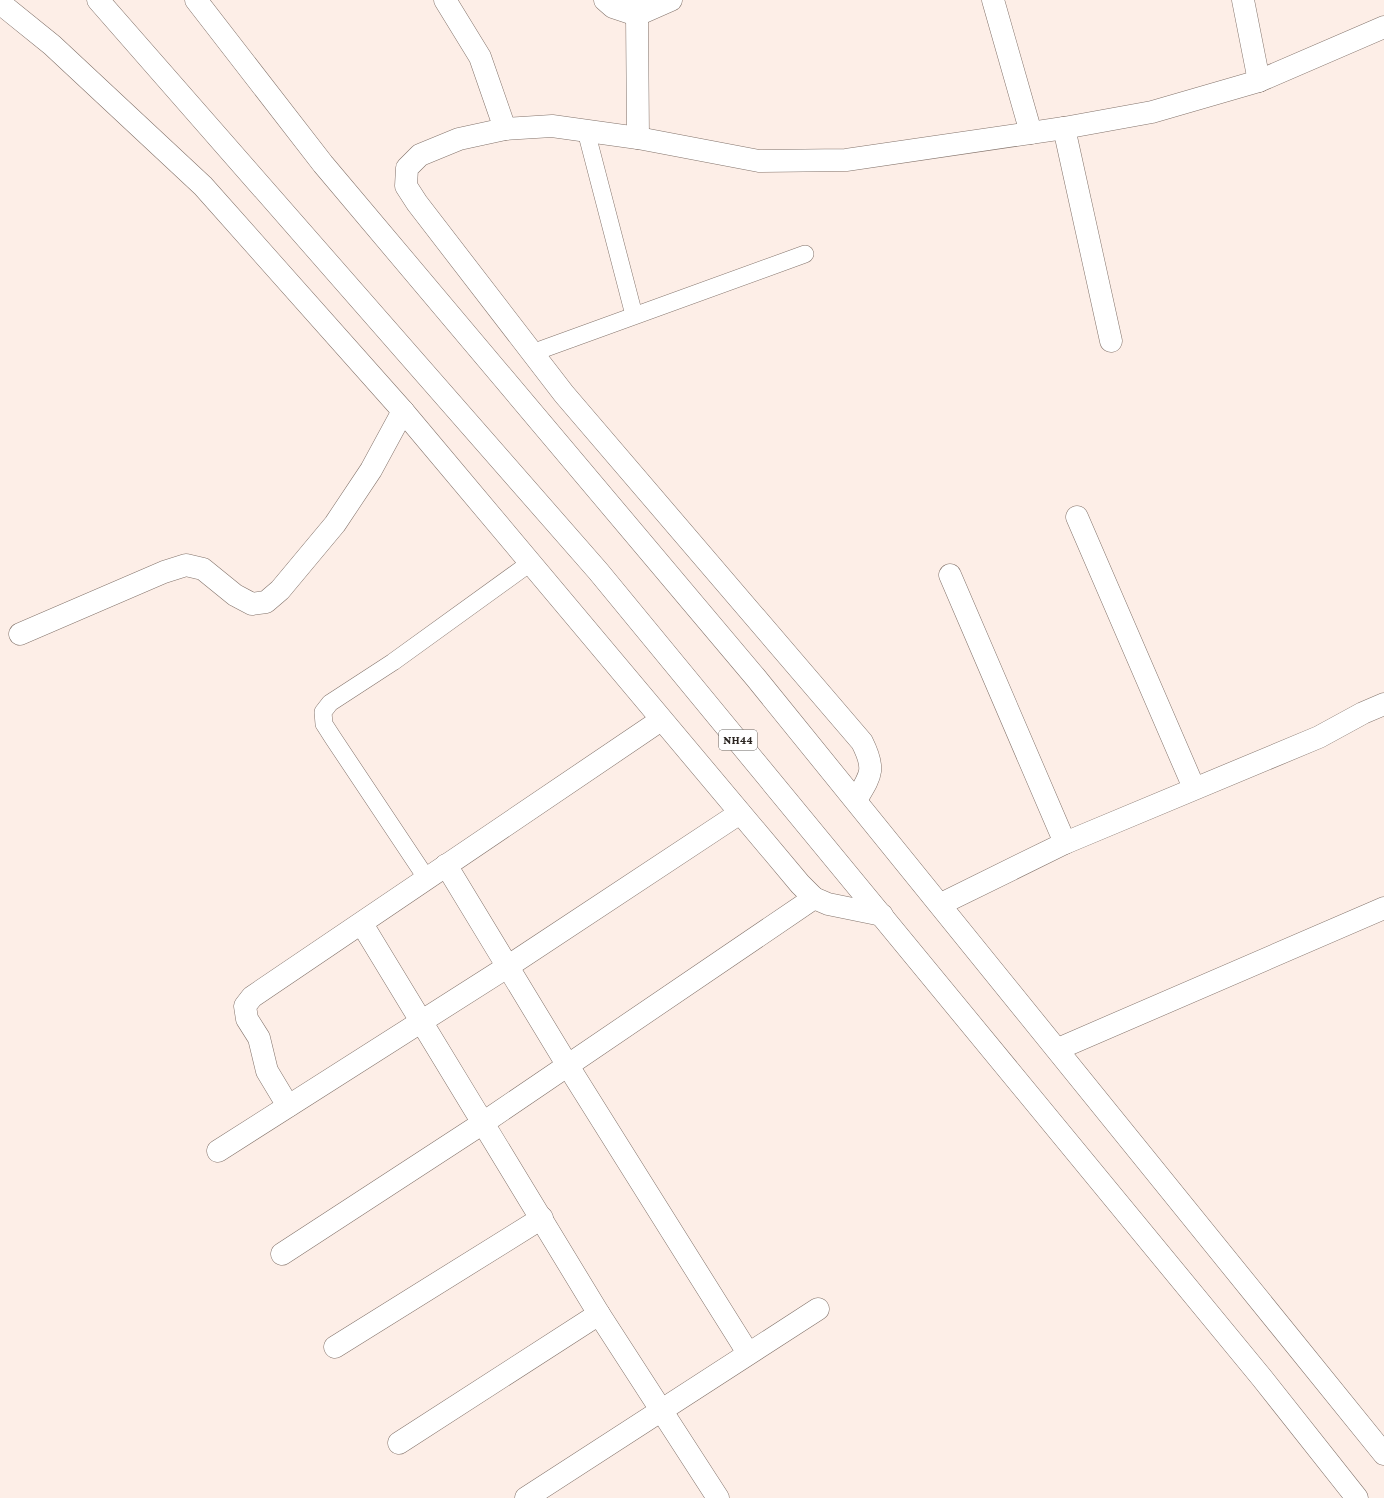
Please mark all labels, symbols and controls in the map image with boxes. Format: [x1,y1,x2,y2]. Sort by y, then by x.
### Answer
road number: NH44 [719,730,757,750]

